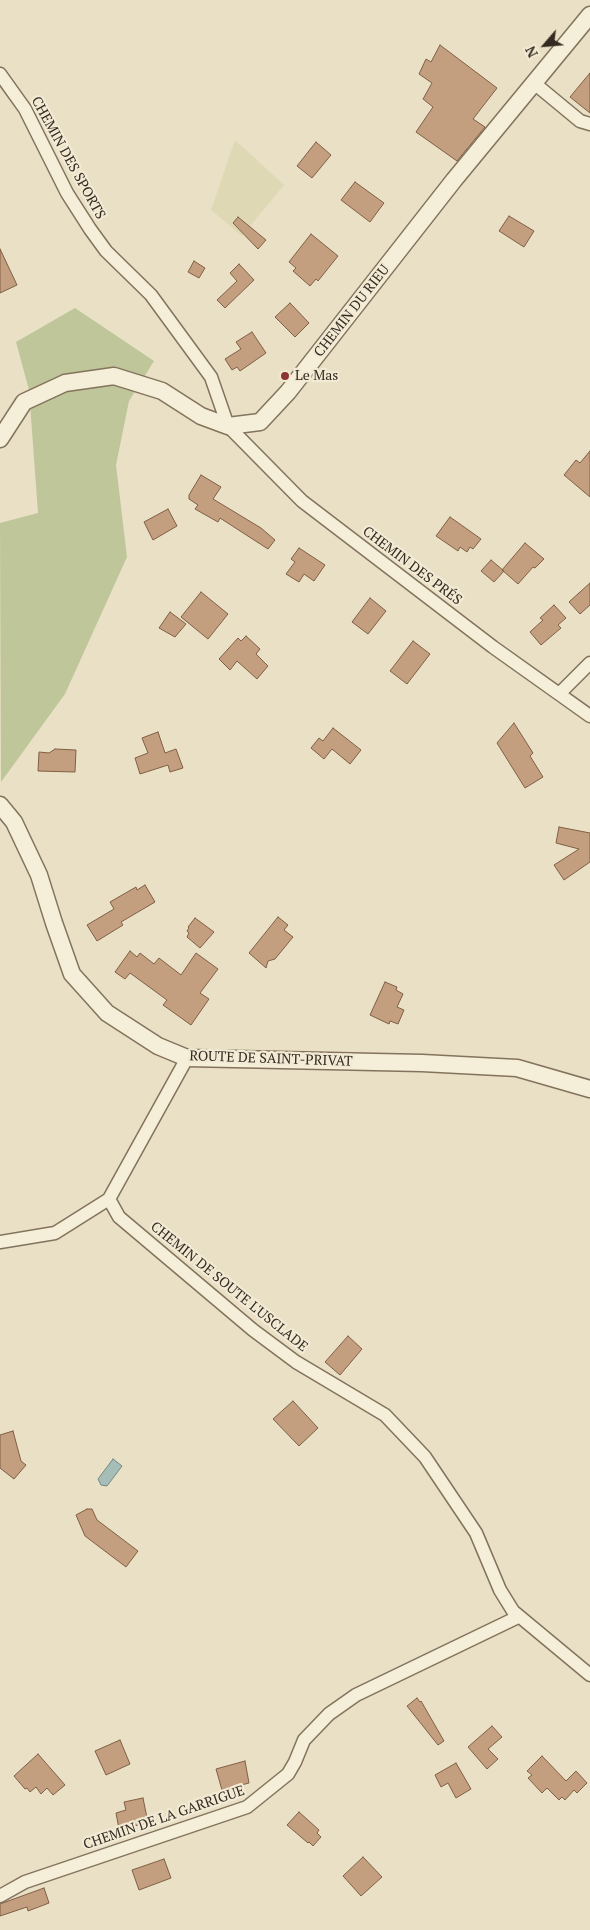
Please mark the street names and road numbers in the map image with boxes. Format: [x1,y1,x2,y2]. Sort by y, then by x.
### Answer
street label: CHEMIN DES SPORTS [27,94,109,222]
street label: CHEMIN DU RIEU [311,262,393,360]
street label: CHEMIN DES PRÉS [359,523,465,609]
street label: ROUTE DE SAINT-PRIVAT [189,1048,353,1070]
street label: CHEMIN DE SOUTE L'USCLADE [147,1218,311,1356]
street label: CHEMIN DE LA GARRIGUE [81,1782,247,1854]

